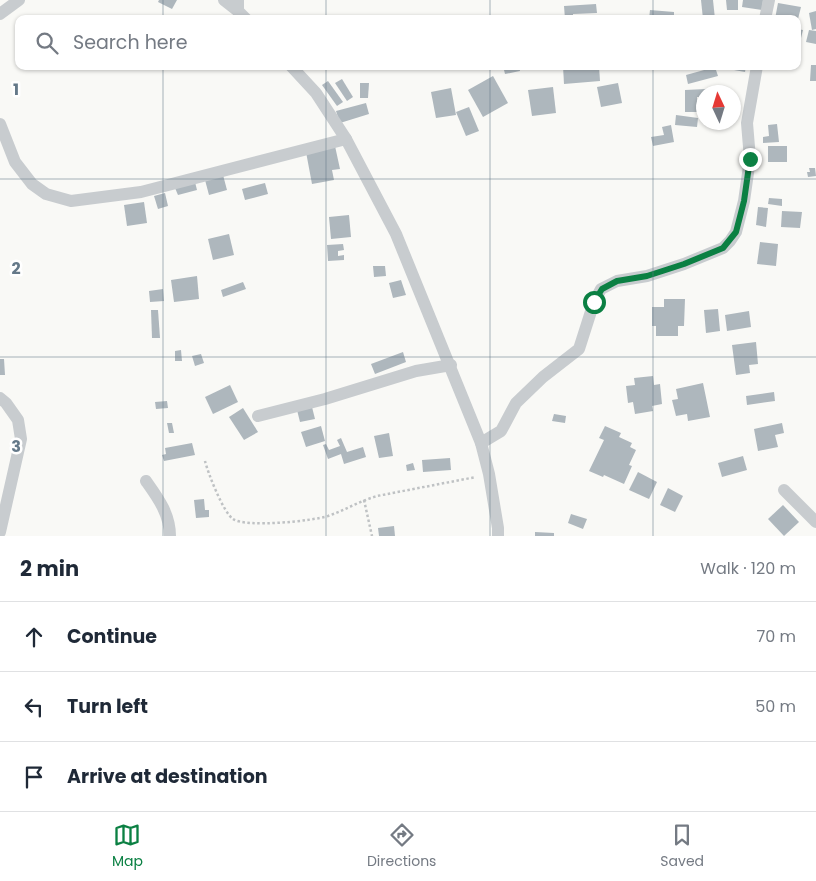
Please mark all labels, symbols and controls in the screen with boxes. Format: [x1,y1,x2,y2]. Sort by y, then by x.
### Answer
search box [15,15,801,70]
icon: search [33,29,61,57]
text: Search here [73,29,187,56]
text: 1 [13,78,19,101]
north arrow [696,85,741,130]
route end [739,148,762,171]
text: 2 [11,257,21,280]
route start [583,291,606,314]
text: 3 [11,435,21,458]
text: 2 min [20,554,79,583]
text: Walk · 120 m [700,557,796,580]
icon: ahead [20,623,48,651]
text: Continue [67,623,157,650]
text: 70 m [756,625,796,648]
icon: left [20,693,48,721]
text: Turn left [67,693,148,720]
text: 50 m [755,695,796,718]
icon: arrive [20,763,48,791]
text: Arrive at destination [67,763,268,790]
tab: Map [112,821,143,872]
tab: Directions [367,821,436,872]
tab: Saved [660,821,704,872]

